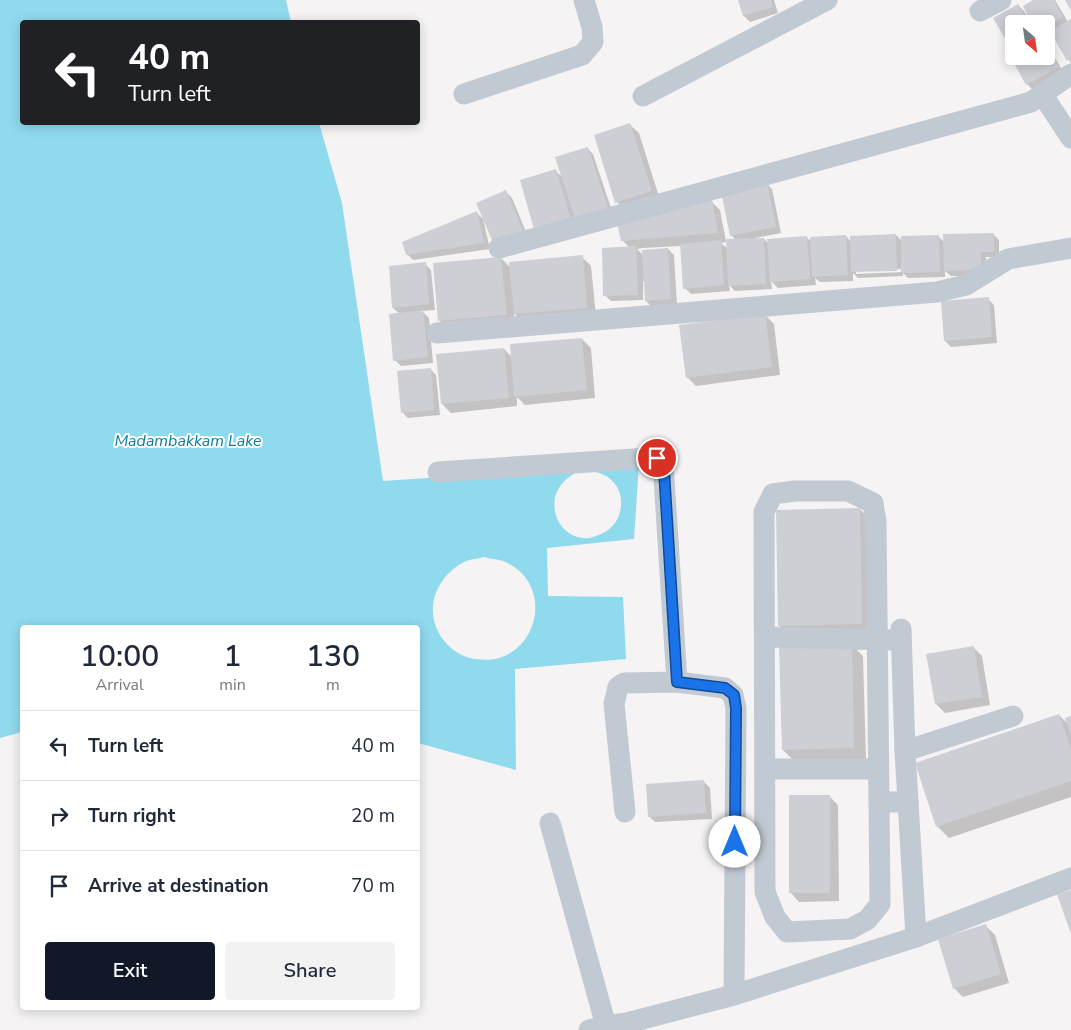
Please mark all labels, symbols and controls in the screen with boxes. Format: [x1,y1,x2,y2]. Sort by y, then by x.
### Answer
north arrow [1005,15,1055,65]
map controls [1005,15,1055,65]
text: 40 m [128,34,210,81]
icon: left [45,40,110,105]
text: Turn left [128,79,211,109]
water label: Madambakkam Lake [114,430,262,452]
pin [636,437,678,479]
icon: arrive [643,444,671,472]
text: 10:00 [80,636,159,677]
text: 1 [224,636,242,677]
text: 130 [306,636,360,677]
text: Arrival [96,674,144,696]
text: min [219,674,246,696]
text: m [326,674,340,696]
icon: left [45,732,73,760]
text: Turn left [88,733,163,759]
text: 40 m [351,733,395,759]
icon: right [45,802,73,830]
text: Turn right [88,803,175,829]
text: 20 m [351,803,395,829]
position arrow [708,815,760,867]
icon: arrive [45,872,73,900]
text: Arrive at destination [88,873,269,899]
text: 70 m [351,873,395,899]
button: Exit [45,942,215,1000]
button: Share [225,942,395,1000]

